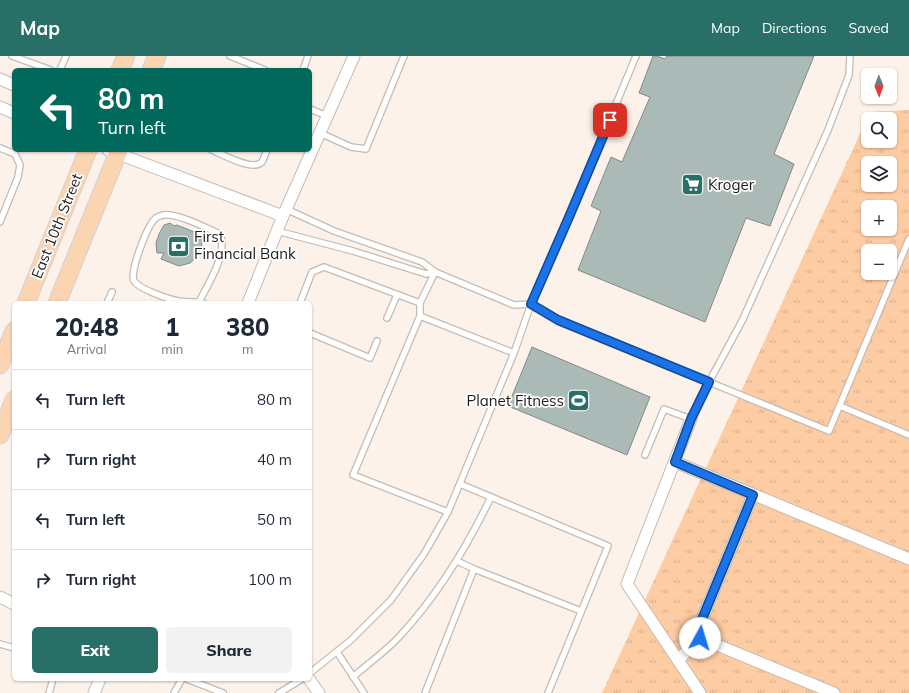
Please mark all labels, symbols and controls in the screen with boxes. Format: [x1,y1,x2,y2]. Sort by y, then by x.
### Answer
text: Map [20,16,60,40]
text: Map [711,19,740,37]
text: Directions [762,19,827,37]
text: Saved [849,19,889,37]
north arrow [861,68,897,104]
map controls [861,68,897,280]
text: 80 m [98,81,164,116]
icon: left [32,84,84,136]
pin [593,103,627,137]
icon: arrive [599,109,621,131]
button: search [861,112,897,148]
text: Turn left [98,116,166,139]
button: layers [861,156,897,192]
street label: East 10th Street [27,170,86,281]
supermarket icon: Kroger [680,172,706,198]
place label: Kroger [708,175,755,194]
button: + [861,200,897,236]
place label: First Financial Bank [194,227,296,263]
bank icon: First Financial Bank [166,233,192,259]
button: − [861,244,897,280]
text: 20:48 [55,312,119,342]
text: 1 [165,312,180,342]
text: 380 [226,312,269,342]
text: Arrival [67,341,107,357]
text: min [161,341,183,357]
text: m [242,341,253,357]
sports icon: Planet Fitness [566,388,592,414]
icon: left [32,389,54,411]
text: Turn left [66,390,125,409]
text: 80 m [257,390,292,409]
place label: Planet Fitness [466,391,564,410]
icon: right [32,449,54,471]
text: Turn right [66,450,136,469]
text: 40 m [257,450,292,469]
icon: left [32,509,54,531]
text: Turn left [66,510,125,529]
text: 50 m [257,510,292,529]
icon: right [32,569,54,591]
text: Turn right [66,570,136,589]
text: 100 m [248,570,292,589]
position arrow [679,617,721,659]
button: Exit [32,627,158,673]
button: Share [166,627,292,673]

